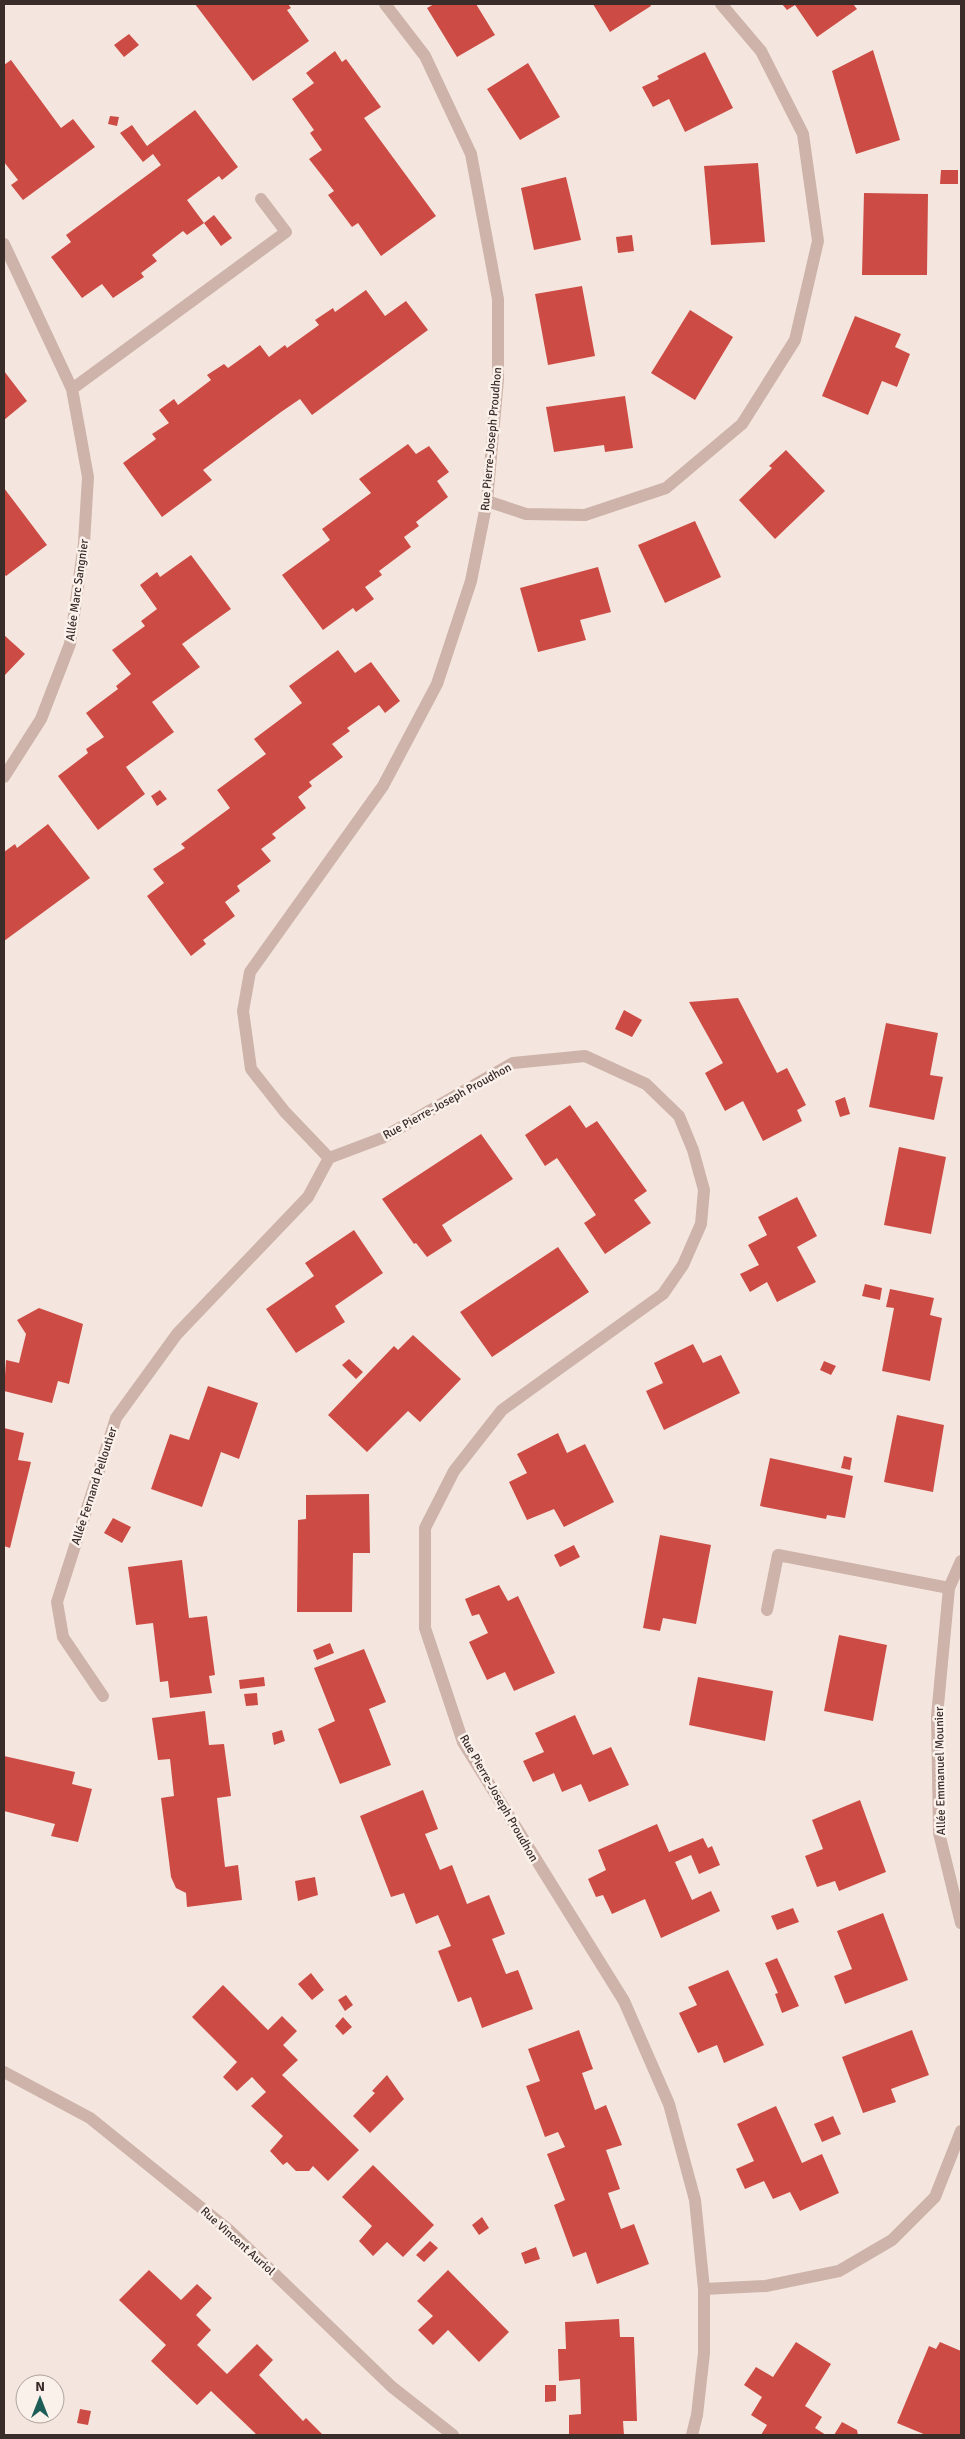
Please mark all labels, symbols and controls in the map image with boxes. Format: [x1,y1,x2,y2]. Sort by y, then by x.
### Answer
street label: Rue Pierre-Joseph Proudhon [478,366,505,512]
street label: Allée Marc Sangnier [63,538,92,642]
street label: Rue Pierre-Joseph Proudhon [380,1060,514,1143]
street label: Allée Fernand Pelloutier [68,1425,121,1547]
street label: Allée Emmanuel Mounier [932,1706,949,1835]
street label: Rue Pierre-Joseph Proudhon [456,1732,541,1865]
street label: Rue Vincent Auriol [197,2204,278,2279]
north arrow [15,2374,65,2424]
text: N [35,2378,45,2395]

